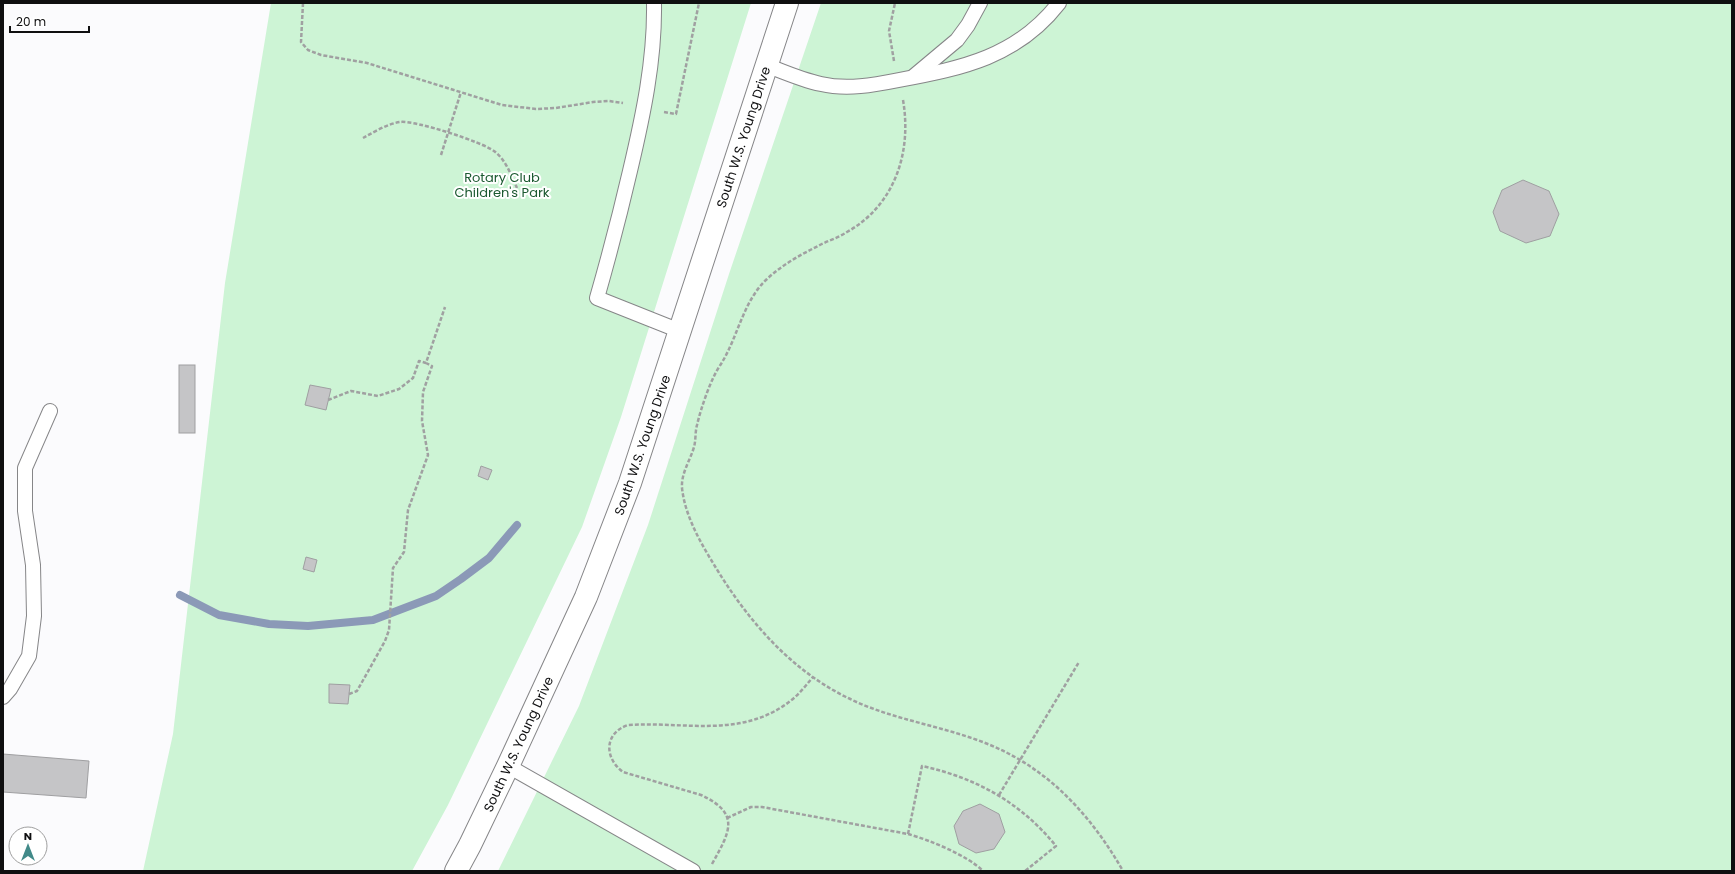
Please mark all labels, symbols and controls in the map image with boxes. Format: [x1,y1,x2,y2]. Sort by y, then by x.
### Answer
scale bar [10,8,89,34]
text: 20 m [16,13,46,30]
street label: South W.S. Young Drive [712,64,775,210]
park label: Rotary Club Children's Park [455,168,550,202]
street label: South W.S. Young Drive [609,372,675,518]
street label: South W.S. Young Drive [479,673,558,815]
north arrow [8,826,48,866]
text: N [24,828,32,844]

